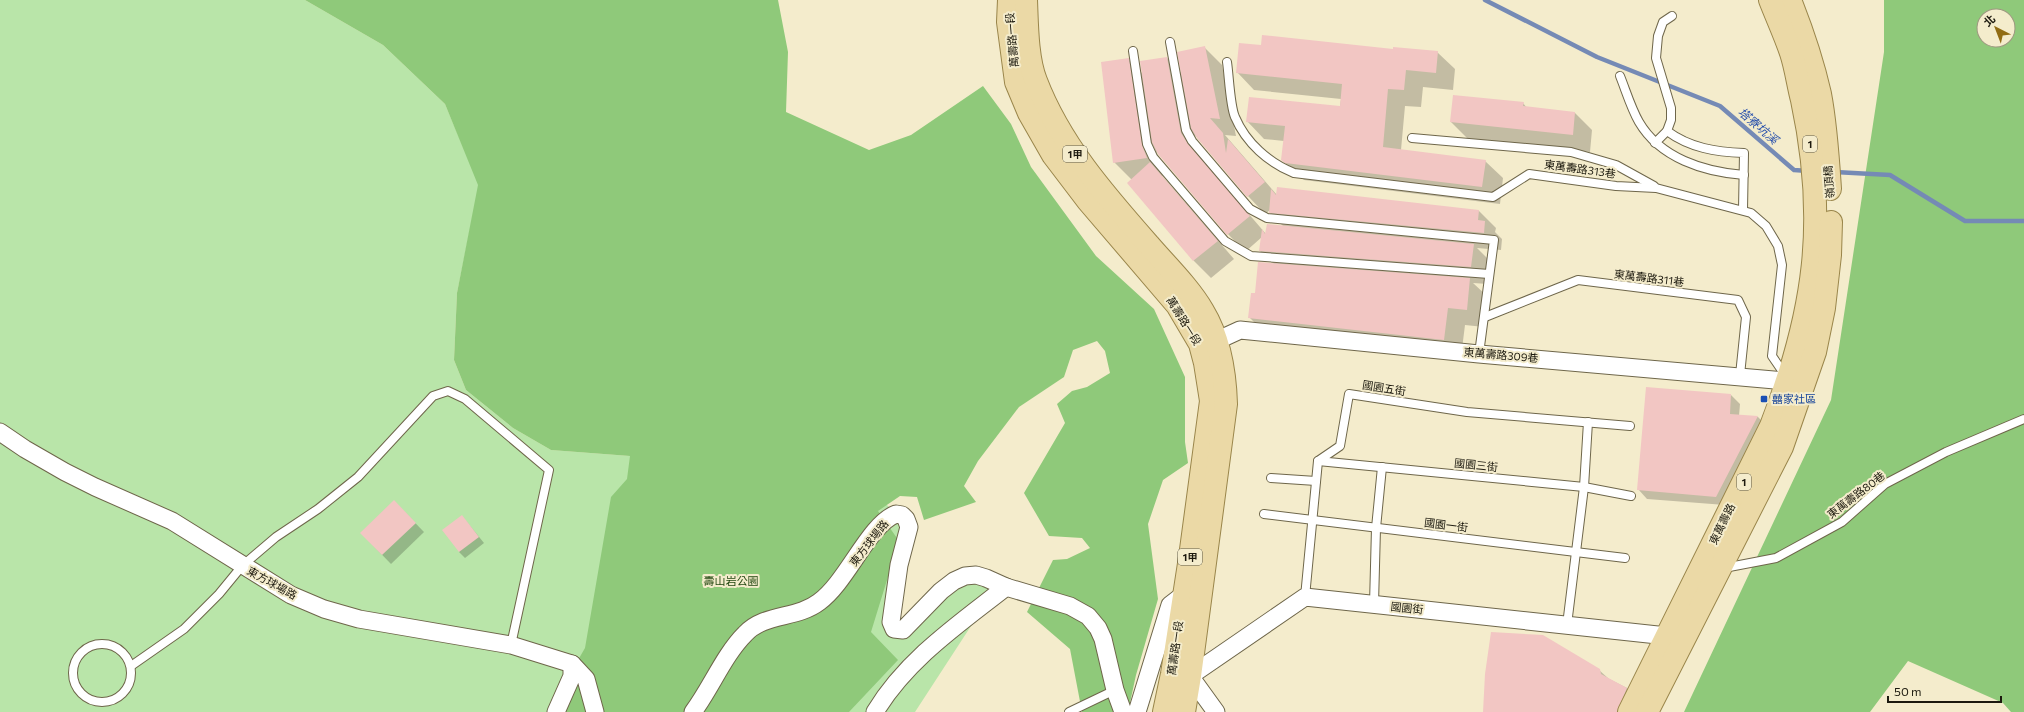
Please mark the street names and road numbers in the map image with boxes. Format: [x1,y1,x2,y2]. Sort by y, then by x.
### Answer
street label: 萬壽路一段 [1003,12,1020,68]
road number: 1 [1803,136,1817,152]
road number: 1甲 [1063,146,1087,162]
street label: 東萬壽路313巷 [1543,157,1617,180]
street label: 嶺頂橋 [1821,165,1836,199]
street label: 東萬壽路311巷 [1613,267,1685,288]
street label: 萬壽路一段 [1164,294,1205,348]
street label: 東萬壽路309巷 [1463,345,1539,364]
street label: 國園五街 [1361,378,1407,397]
street label: 國園三街 [1453,456,1499,473]
street label: 東萬壽路80巷 [1824,469,1887,521]
road number: 1 [1737,474,1751,490]
street label: 東萬壽路 [1706,501,1737,546]
street label: 國園一街 [1423,515,1469,534]
street label: 東方球場路 [847,517,891,568]
road number: 1甲 [1178,549,1202,565]
street label: 東方球場路 [245,564,299,602]
street label: 國園街 [1390,599,1424,616]
street label: 萬壽路一段 [1164,620,1185,676]

